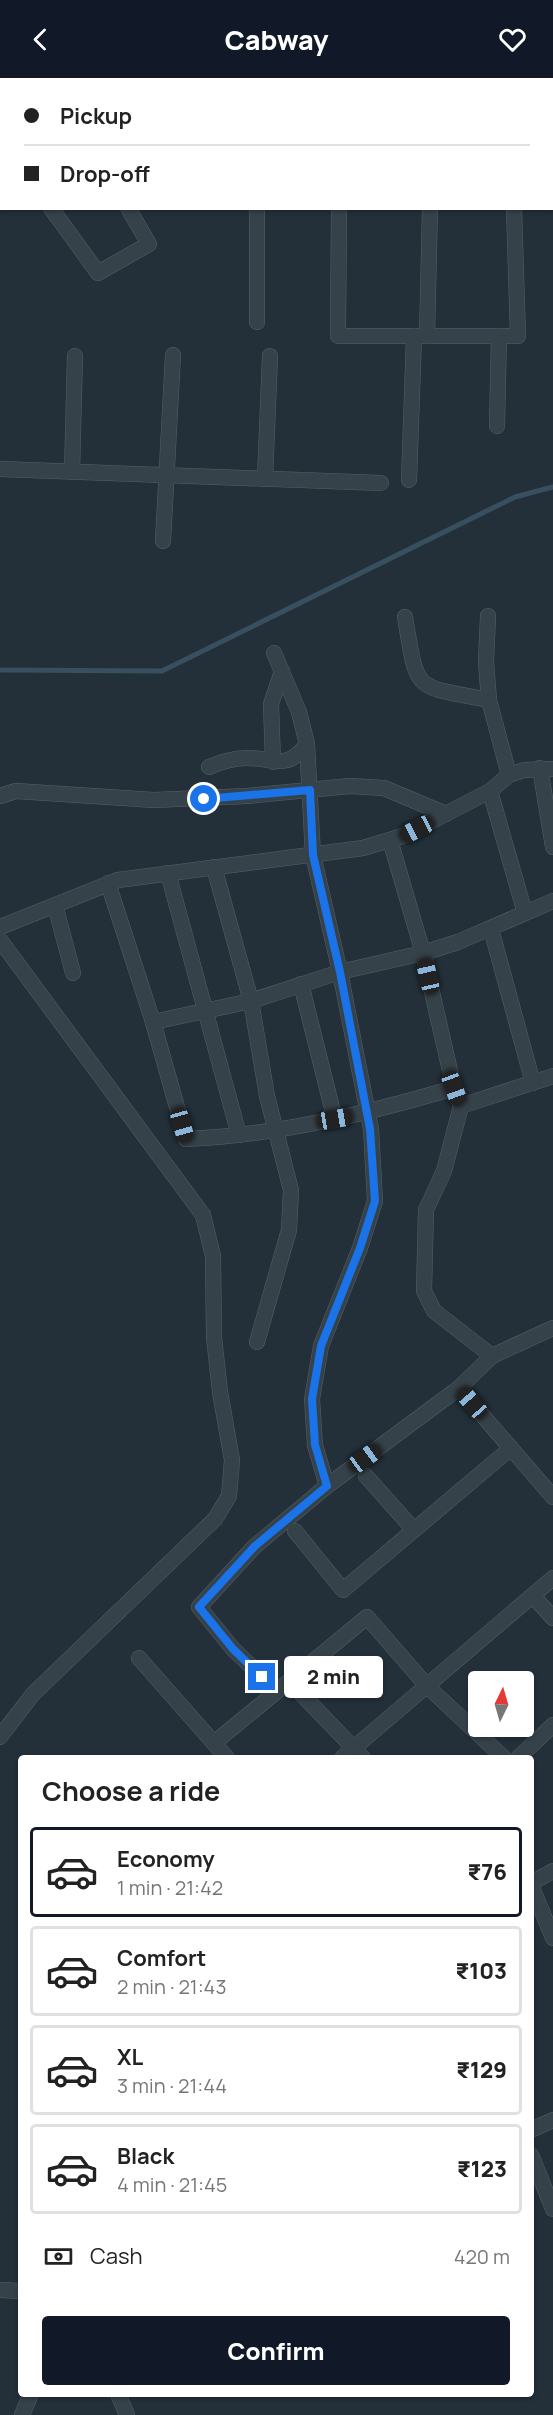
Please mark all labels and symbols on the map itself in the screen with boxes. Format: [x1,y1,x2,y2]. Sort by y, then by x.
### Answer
route start [190,785,217,812]
car [397,813,437,845]
car [415,956,441,996]
car [439,1068,469,1108]
car [168,1105,196,1145]
car [316,1107,354,1131]
car [453,1384,491,1422]
car [345,1440,385,1476]
callout: 2 min [283,1656,382,1698]
route end [248,1663,275,1690]
north arrow [468,1671,534,1737]

